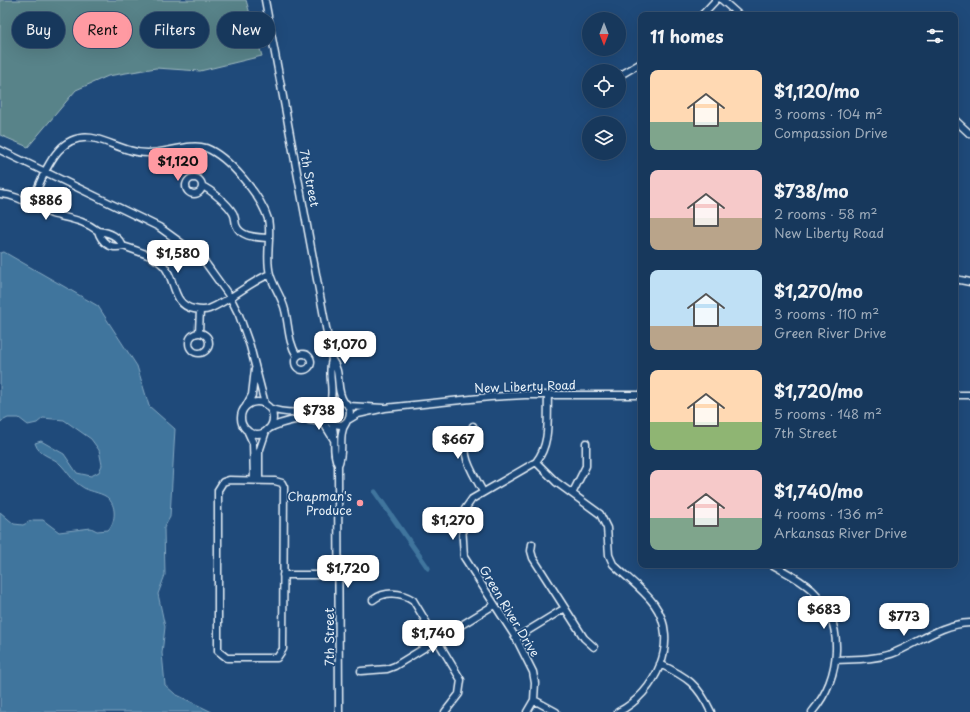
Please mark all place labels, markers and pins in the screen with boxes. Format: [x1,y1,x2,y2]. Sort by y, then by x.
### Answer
pin: $1,120 [145,148,211,182]
pin: $886 [22,187,70,221]
pin: $1,580 [145,240,211,274]
pin: $1,070 [312,331,378,365]
pin: $738 [295,397,343,431]
pin: $667 [434,426,482,460]
place label: Chapman's Produce [287,487,353,519]
marker: Chapman's Produce [355,498,365,508]
pin: $1,270 [420,507,486,541]
pin: $1,720 [315,555,381,589]
pin: $683 [800,596,848,630]
pin: $773 [880,603,928,637]
pin: $1,740 [400,620,466,654]

